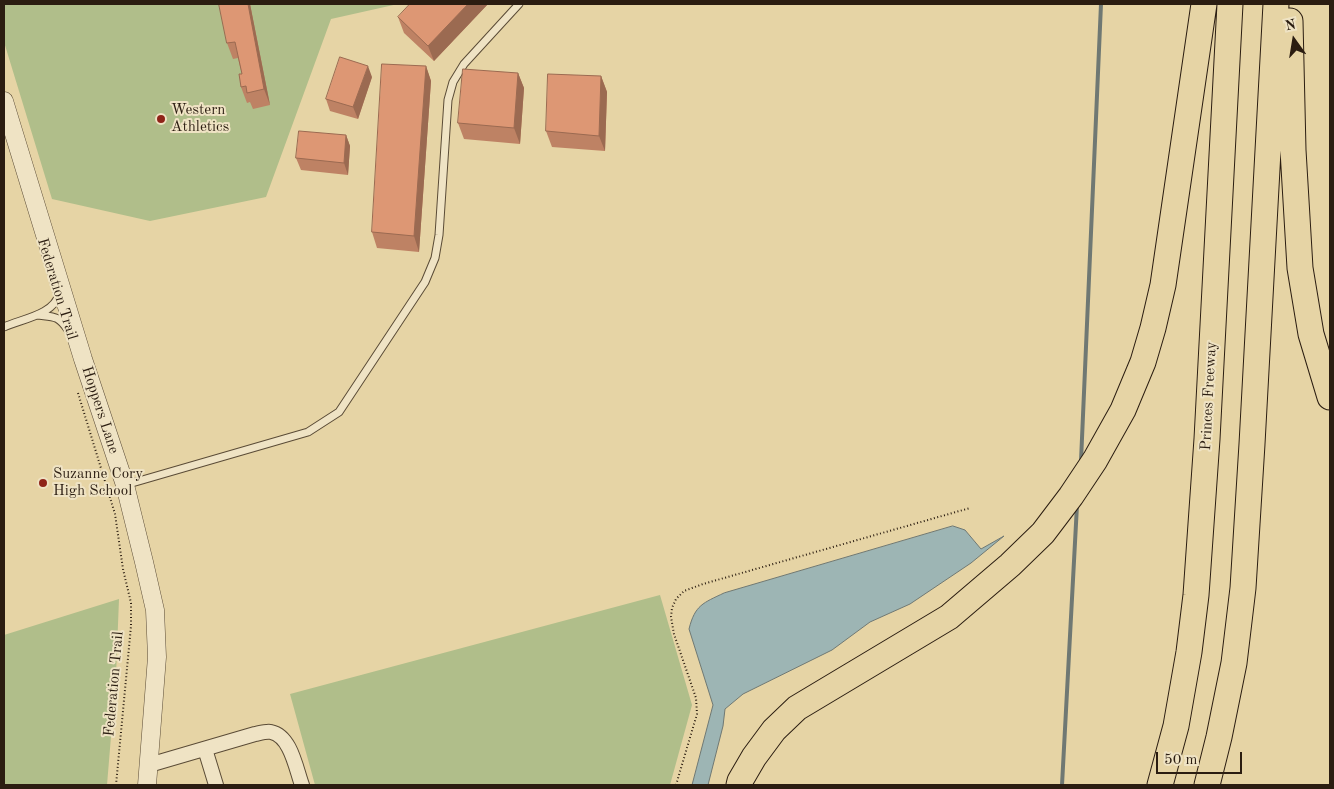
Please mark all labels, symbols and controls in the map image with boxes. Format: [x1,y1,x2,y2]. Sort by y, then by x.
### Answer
north arrow [1269,15,1319,65]
text: N [1284,17,1297,33]
place label: Western Athletics [171,101,229,136]
marker: Western Athletics [155,113,167,125]
street label: Federation Trail [33,236,81,342]
street label: Princes Freeway [1197,341,1221,451]
street label: Hoppers Lane [77,364,123,456]
place label: Suzanne Cory High School [53,465,143,500]
marker: Suzanne Cory High School [37,477,49,489]
street label: Federation Trail [100,631,128,737]
scale bar [1159,742,1245,774]
text: 50 m [1164,753,1198,768]

